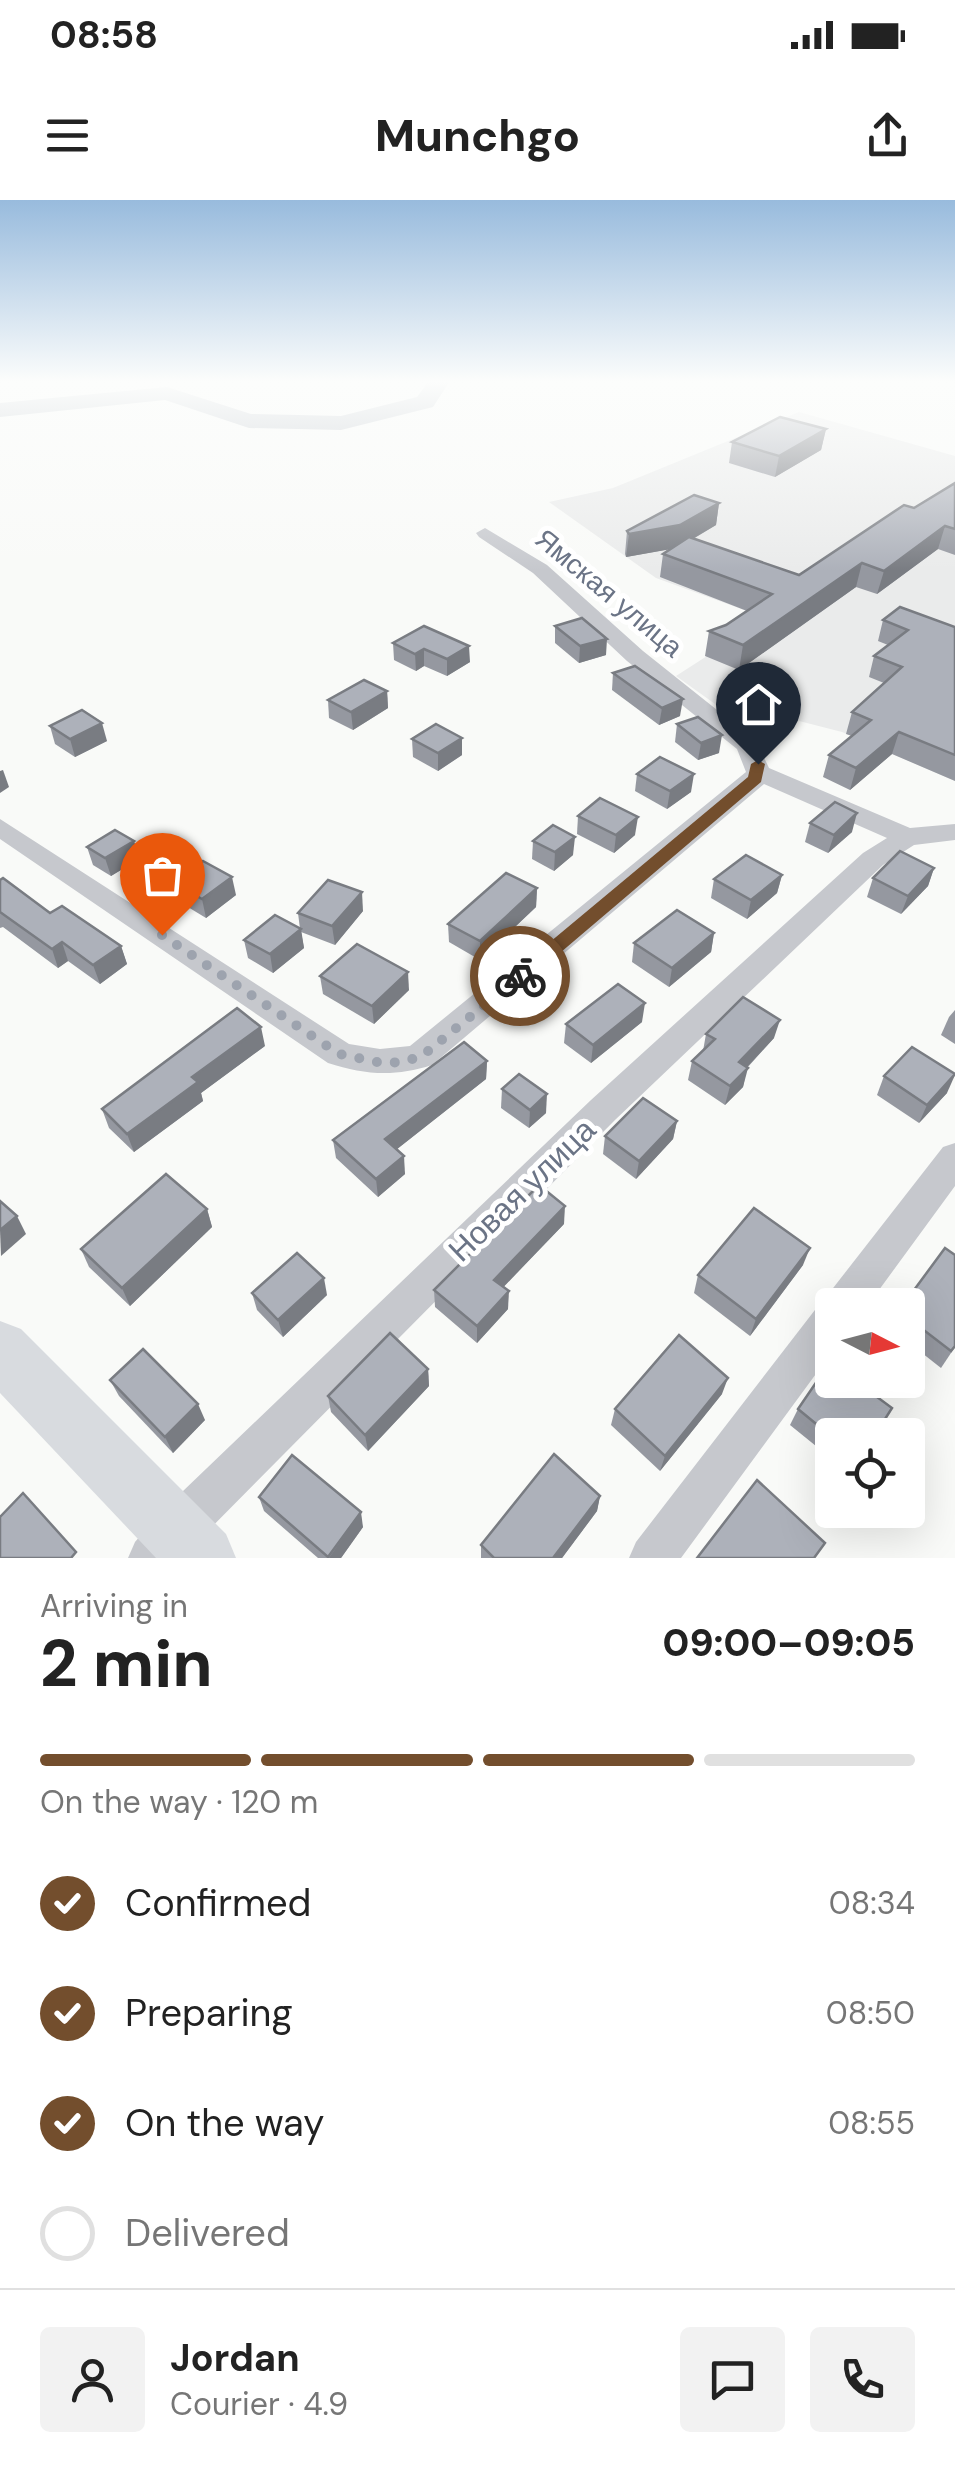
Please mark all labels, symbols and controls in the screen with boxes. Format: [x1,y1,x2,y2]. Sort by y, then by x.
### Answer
text: 08:58 [50,10,158,60]
text: Munchgo [375,106,580,165]
icon: menu [40,108,95,163]
icon: share [860,108,915,163]
street label: Ямская улица [528,520,691,666]
pin [716,662,801,765]
icon: home [731,677,786,732]
pin [120,833,205,936]
icon: bag [135,848,190,903]
courier [470,926,570,1026]
icon: bike [493,949,548,1004]
street label: Новая улица [439,1109,605,1271]
north arrow [815,1288,925,1398]
map controls [815,1288,925,1528]
button: locate [815,1418,925,1528]
text: Arriving in [40,1585,188,1627]
text: 09:00–09:05 [663,1618,915,1668]
text: 2 min [40,1622,213,1706]
text: On the way · 120 m [40,1781,318,1823]
icon: check [40,1876,95,1931]
text: Confirmed [125,1878,311,1928]
text: 08:34 [829,1882,915,1924]
icon: check [40,1986,95,2041]
text: Preparing [125,1988,293,2038]
text: 08:50 [826,1992,915,2034]
icon: check [40,2096,95,2151]
text: On the way [125,2098,324,2148]
text: 08:55 [828,2102,915,2144]
text: Delivered [125,2208,290,2258]
button: person [40,2327,145,2432]
button: chat [680,2327,785,2432]
button: phone [810,2327,915,2432]
text: Jordan [170,2333,300,2383]
text: Courier · 4.9 [170,2383,348,2425]

